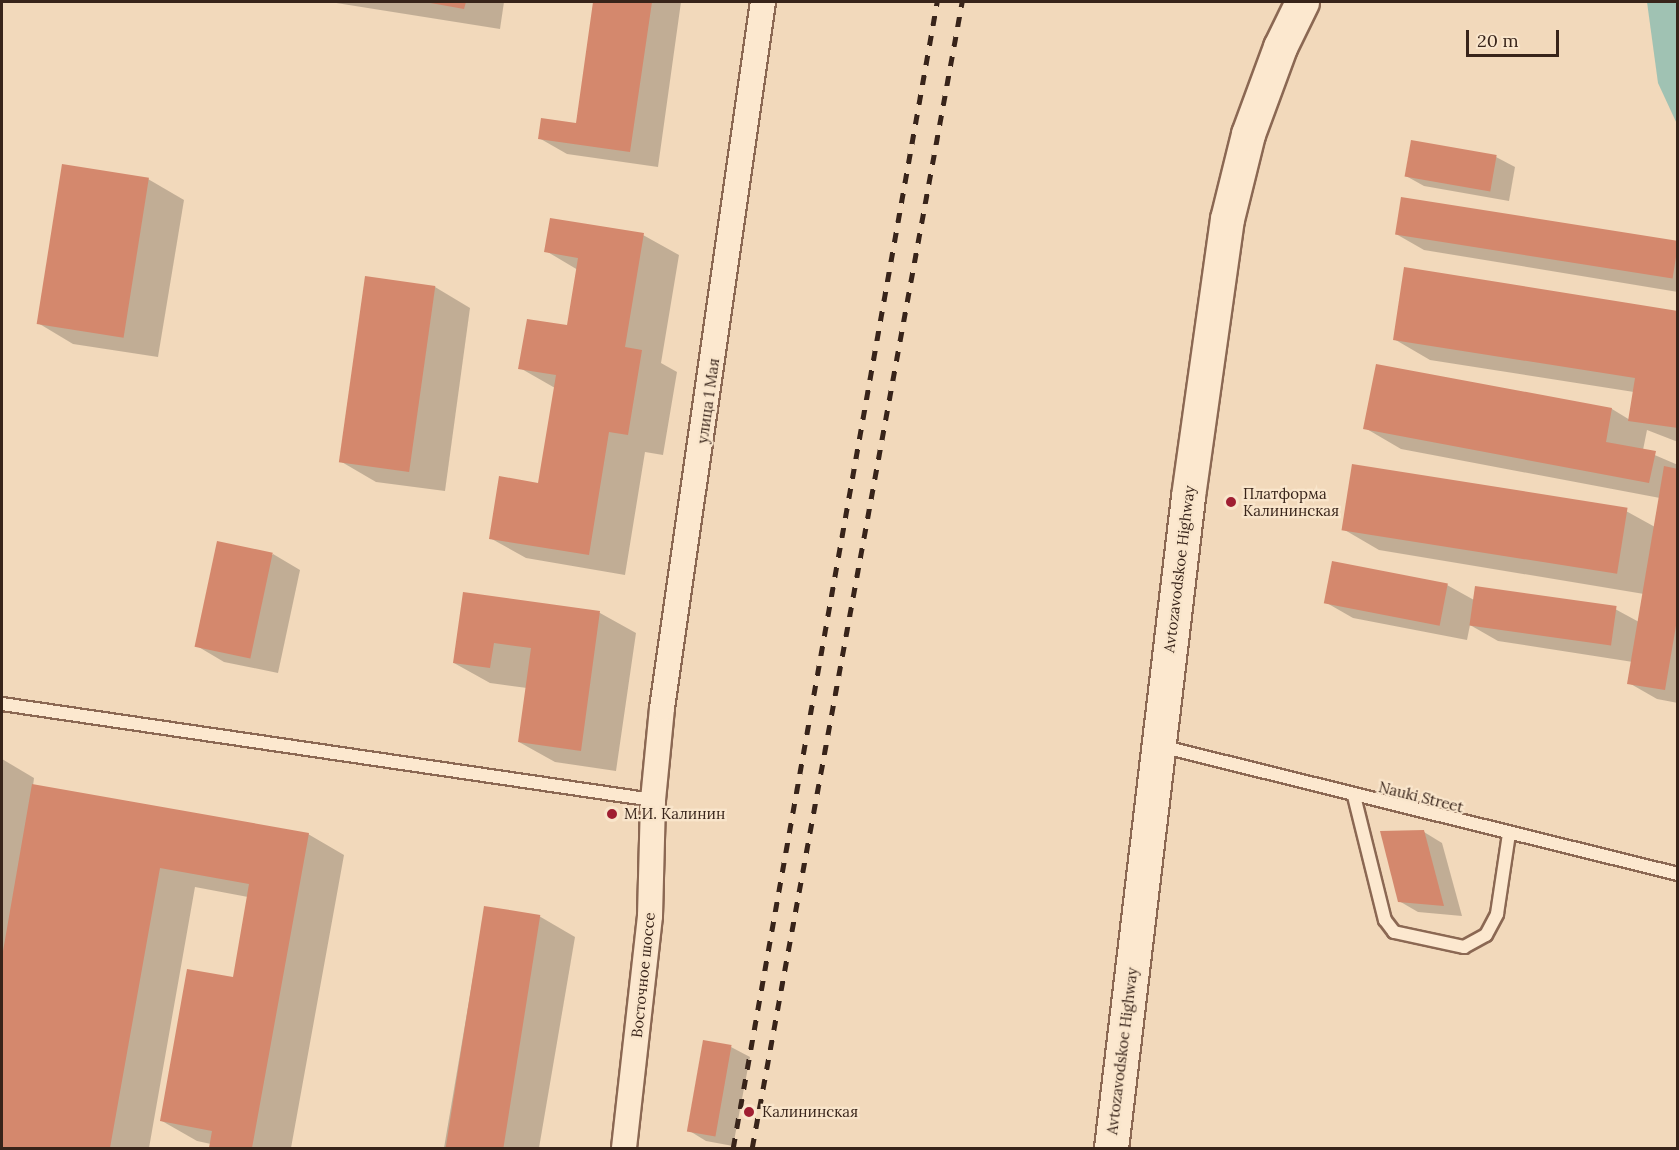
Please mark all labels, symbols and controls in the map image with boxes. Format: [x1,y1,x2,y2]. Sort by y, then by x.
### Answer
scale bar [1469,18,1562,56]
text: 20 m [1477,29,1519,52]
street label: улица 1 Мая [693,357,723,445]
street label: Avtozavodskoe Highway [1160,484,1198,654]
place label: Платформа Калининская [1243,484,1339,519]
marker: Платформа Калининская [1224,495,1238,509]
street label: Nauki Street [1377,778,1465,816]
place label: М.И. Калинин [624,805,725,823]
marker: М.И. Калинин [605,807,619,821]
street label: Восточное шоссе [627,911,659,1039]
street label: Avtozavodskoe Highway [1103,966,1141,1136]
marker: Калининская [740,1103,758,1121]
place label: Калининская [762,1103,858,1121]

